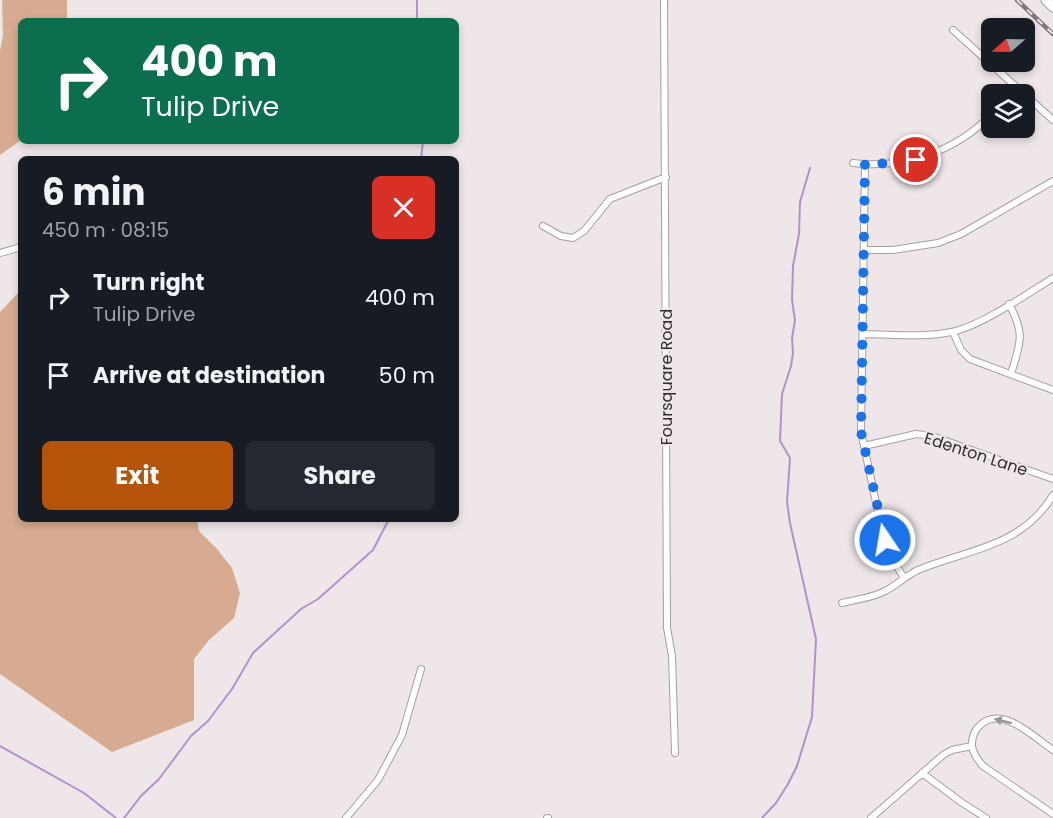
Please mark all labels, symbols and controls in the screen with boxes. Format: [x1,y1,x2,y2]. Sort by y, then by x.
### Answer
north arrow [981,18,1035,72]
map controls [981,18,1035,138]
text: 400 m [141,32,278,91]
icon: right [42,42,120,120]
button: layers [981,84,1035,138]
text: Tulip Drive [141,88,279,125]
pin [890,134,941,185]
icon: arrive [899,143,932,176]
text: 6 min [42,167,146,218]
button: close [372,176,435,239]
text: 450 m · 08:15 [42,216,169,244]
text: Turn right [93,267,204,298]
icon: right [42,281,75,314]
text: 400 m [365,282,435,313]
text: Tulip Drive [93,300,195,328]
street label: Foursquare Road [655,309,678,445]
icon: arrive [42,359,75,392]
text: Arrive at destination [93,360,325,391]
text: 50 m [379,360,435,391]
street label: Edenton Lane [921,426,1031,482]
button: Exit [42,441,233,510]
button: Share [245,441,435,510]
position arrow [853,508,917,572]
one-way arrow [994,715,1013,725]

